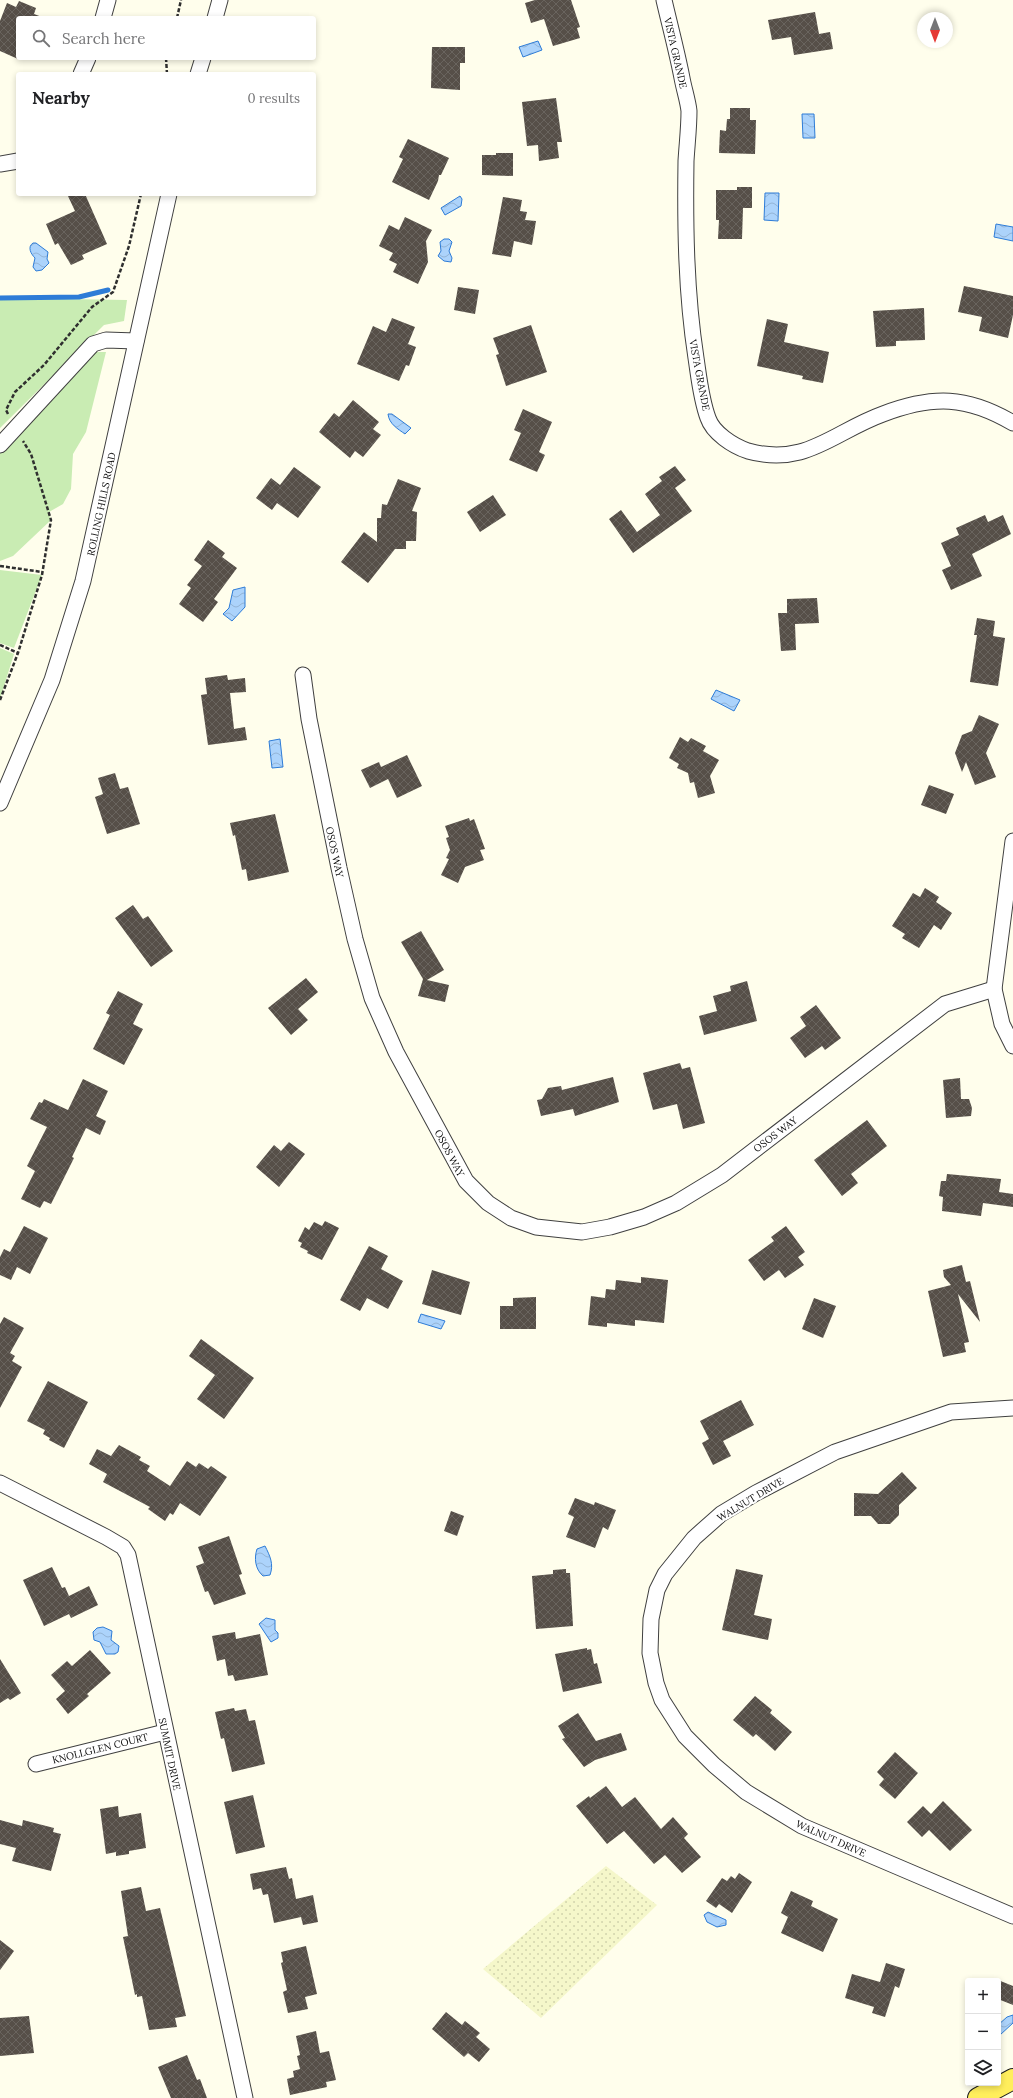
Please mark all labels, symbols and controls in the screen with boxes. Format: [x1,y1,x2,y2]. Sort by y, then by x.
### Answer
north arrow [917,12,953,48]
street label: VISTA GRANDE [661,15,690,90]
search box [16,16,316,60]
icon: search [30,27,52,49]
text: Search here [62,29,145,48]
text: Nearby [32,87,90,109]
text: 0 results [248,90,300,107]
street label: VISTA GRANDE [686,337,713,412]
street label: ROLLING HILLS ROAD [84,451,119,557]
street label: OSOS WAY [323,826,346,879]
street label: OSOS WAY [751,1113,800,1155]
street label: OSOS WAY [432,1127,468,1180]
street label: WALNUT DRIVE [715,1474,786,1524]
street label: SUMMIT DRIVE [155,1717,184,1791]
street label: KNOLLGLEN COURT [51,1730,150,1767]
street label: WALNUT DRIVE [794,1817,868,1860]
map controls [965,1978,1001,2086]
button: + [965,1978,1001,2014]
button: − [965,2014,1001,2050]
button: layers [965,2050,1001,2086]

